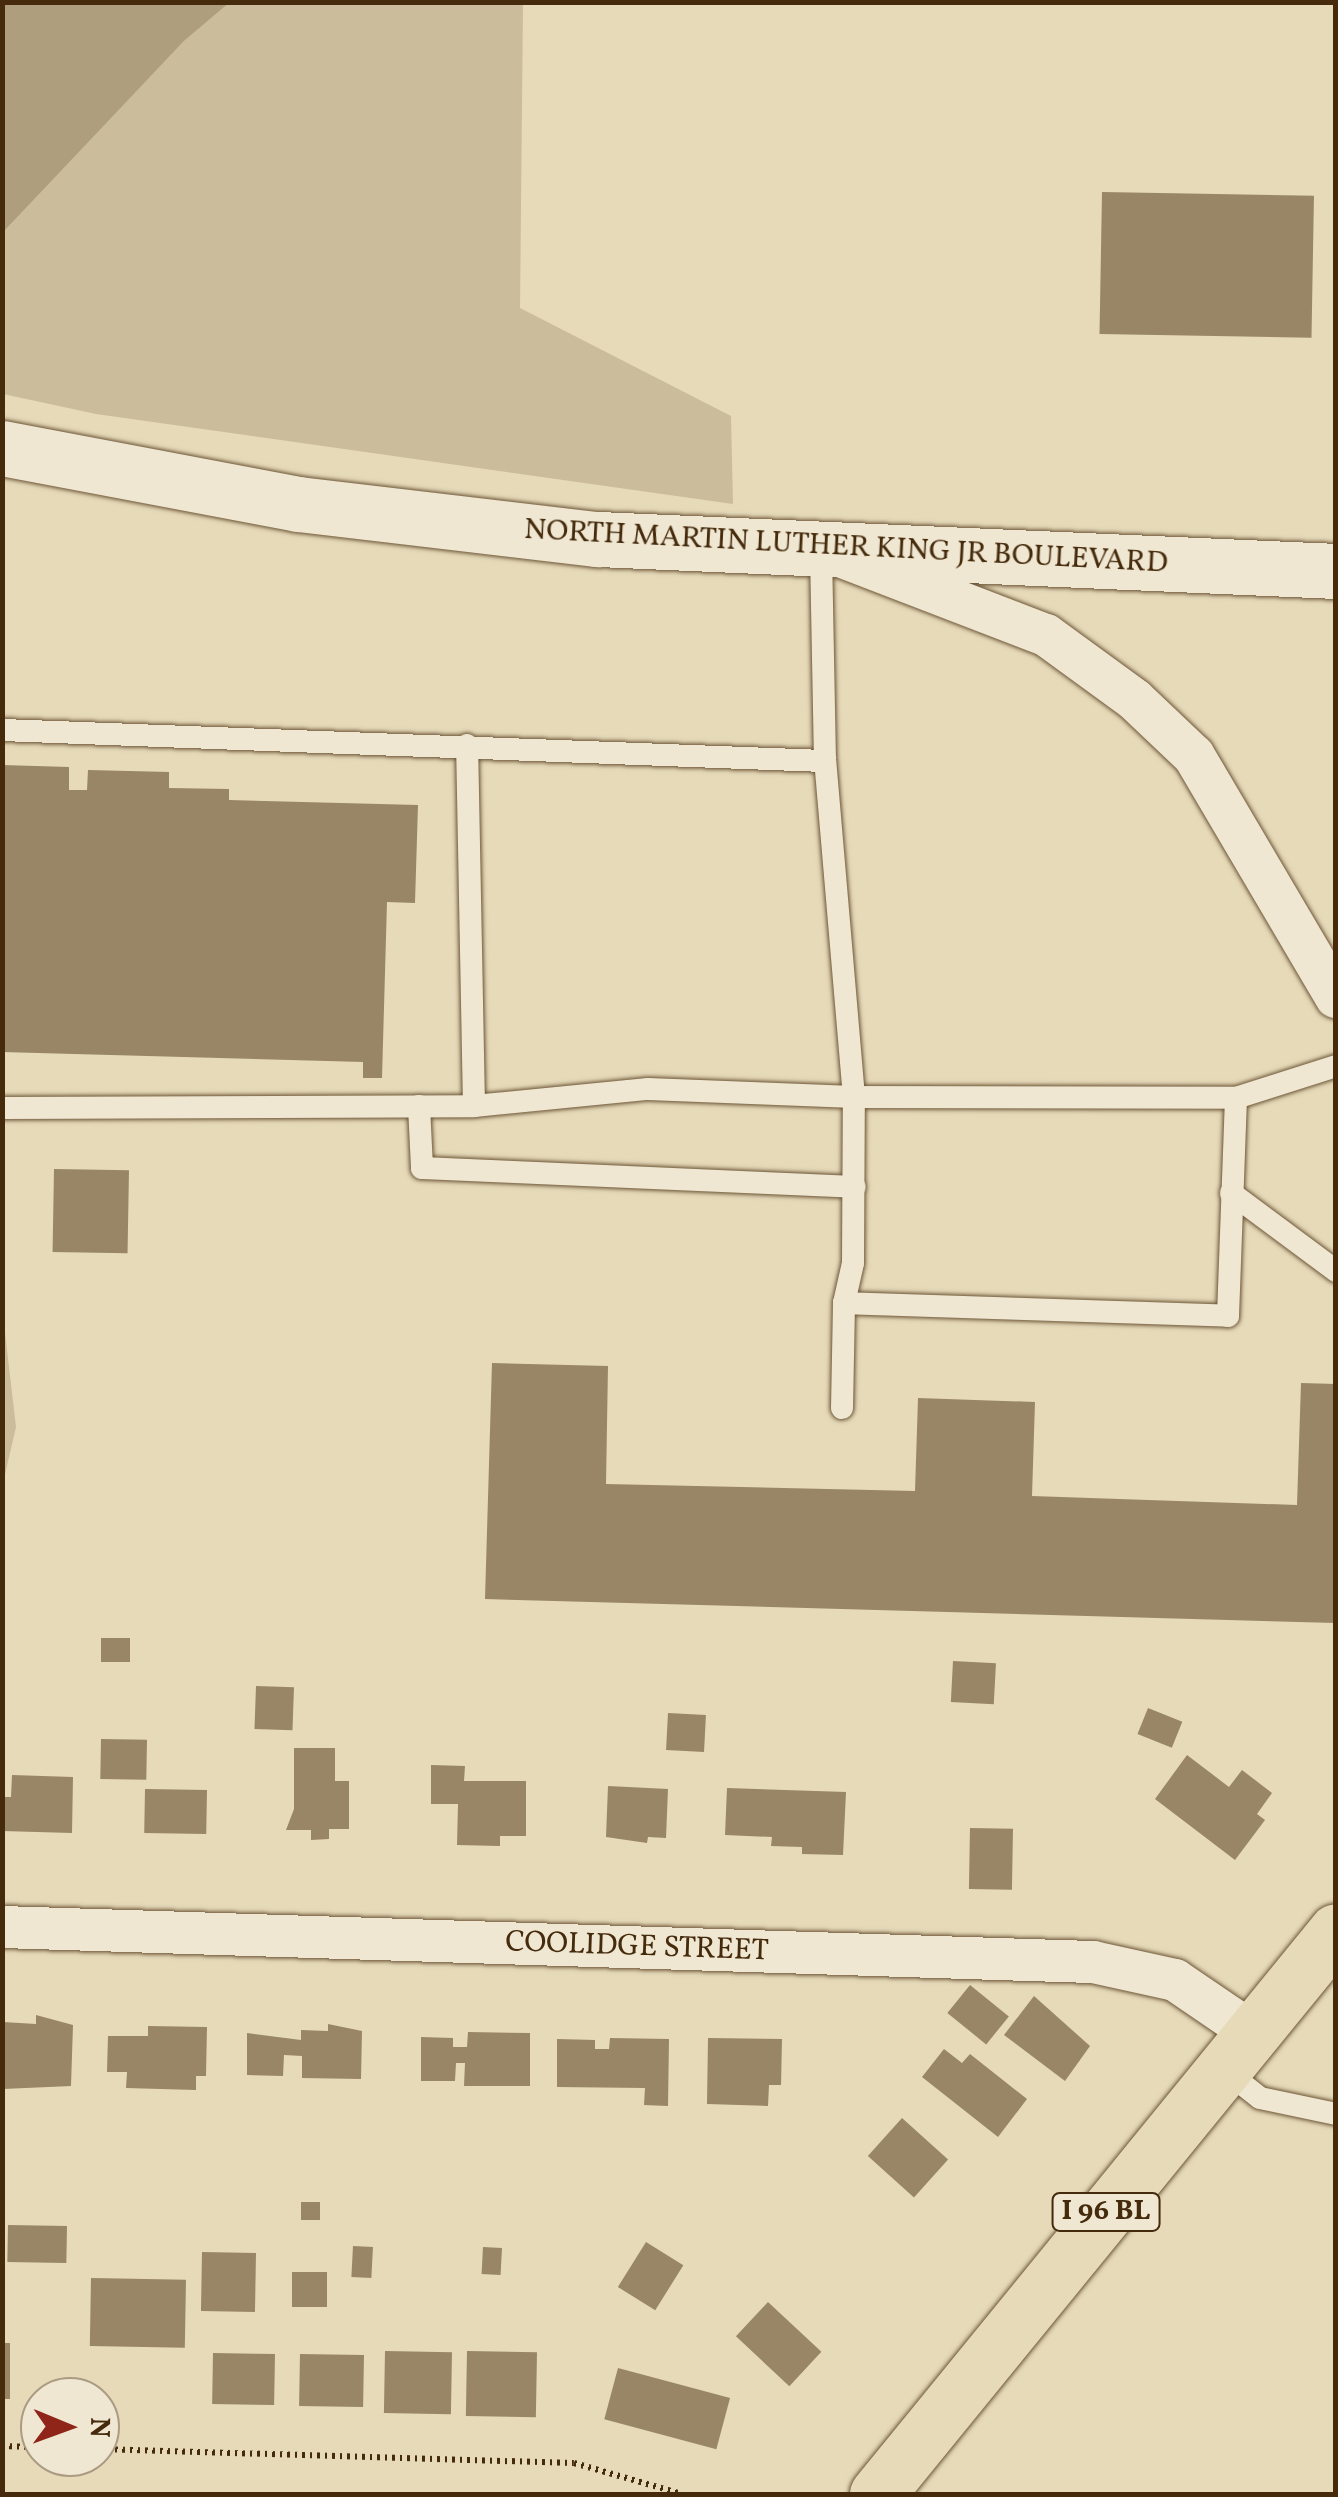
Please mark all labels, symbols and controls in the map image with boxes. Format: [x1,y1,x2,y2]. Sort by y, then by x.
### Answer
street label: NORTH MARTIN LUTHER KING JR BOULEVARD [523,512,1169,582]
street label: COOLIDGE STREET [505,1924,769,1970]
road number: I 96 BL [1051,2189,1161,2235]
north arrow [20,2377,120,2477]
text: N [79,2417,118,2438]

